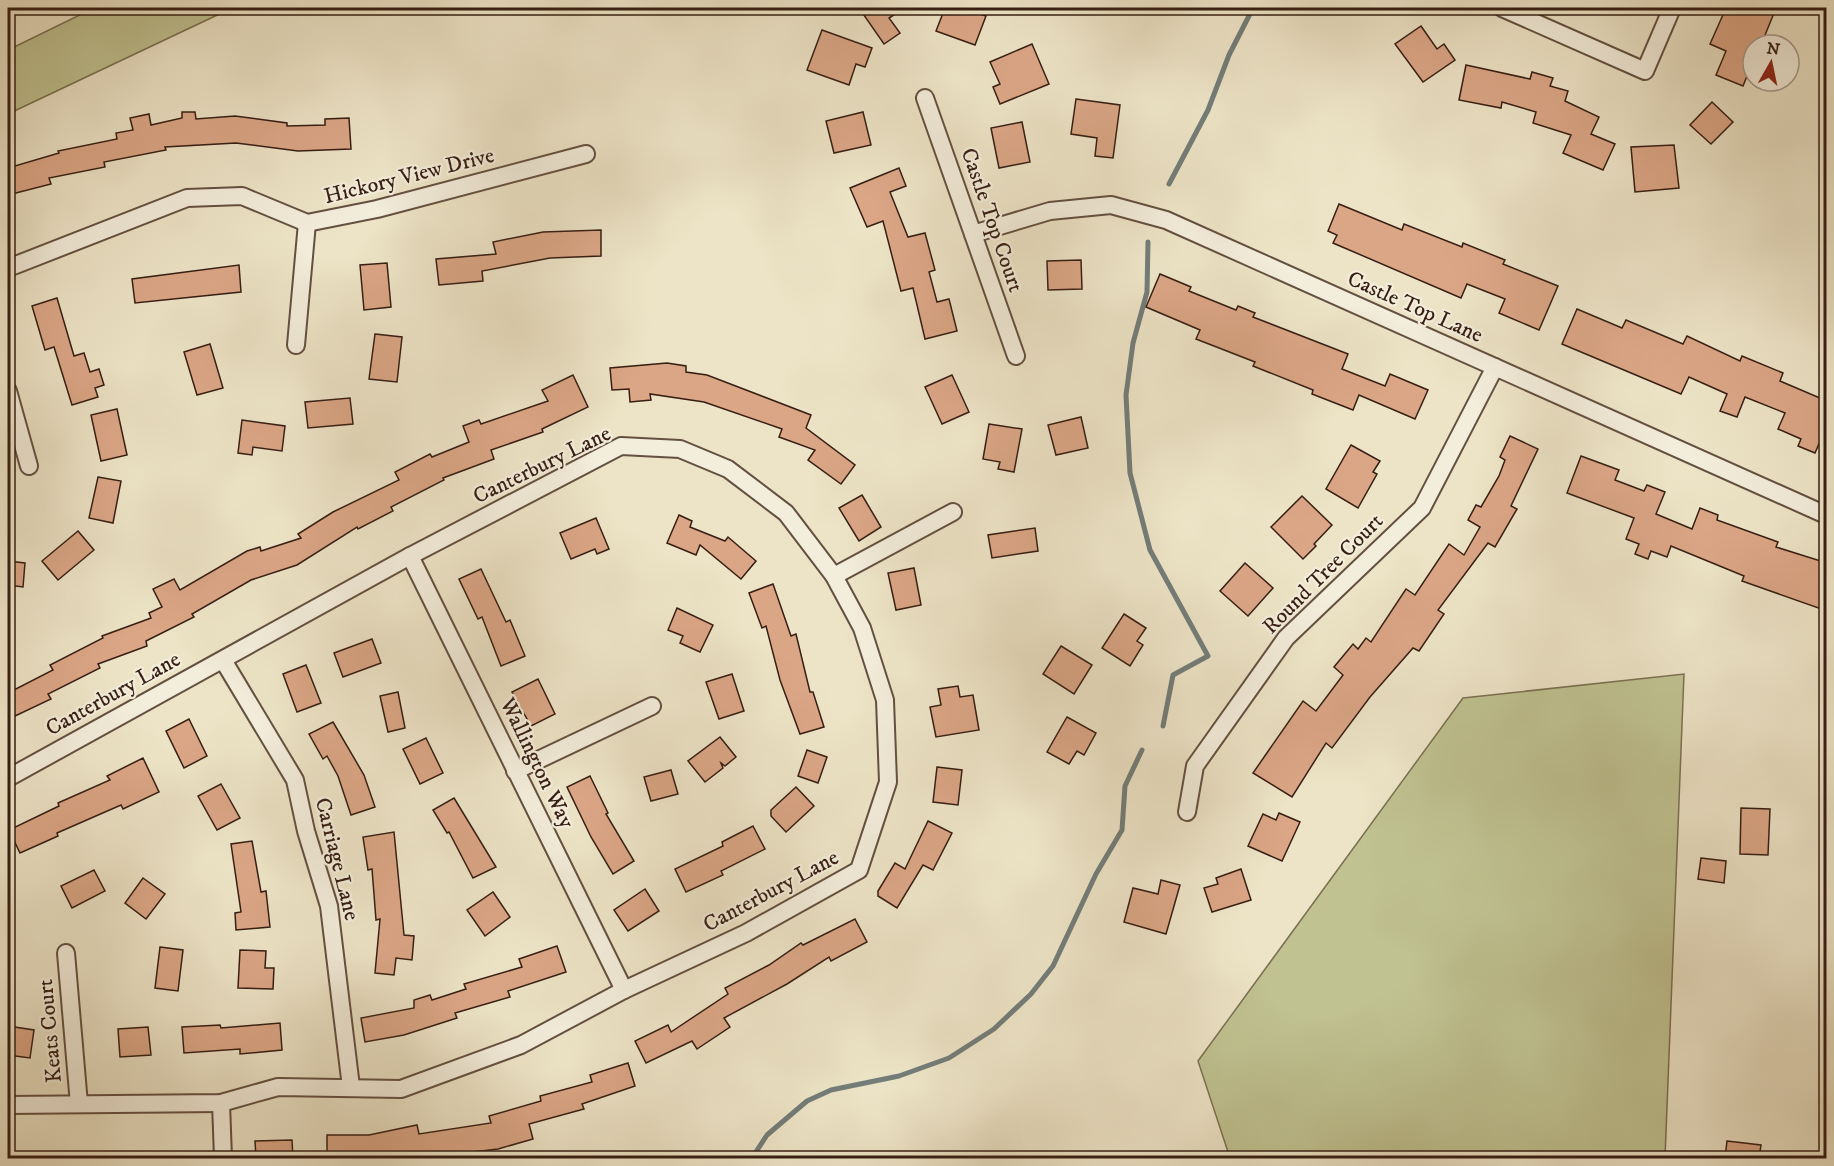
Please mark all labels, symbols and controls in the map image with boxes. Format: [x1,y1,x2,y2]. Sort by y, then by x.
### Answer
north arrow [1741,33,1801,93]
text: N [1765,38,1781,60]
street label: Hickory View Drive [321,142,497,210]
street label: Castle Top Court [955,144,1029,296]
street label: Castle Top Lane [1343,265,1487,349]
street label: Canterbury Lane [469,420,615,510]
street label: Round Tree Court [1257,508,1389,640]
street label: Canterbury Lane [41,646,185,742]
street label: Wallington Way [493,692,580,833]
street label: Carriage Lane [309,795,365,923]
street label: Canterbury Lane [699,844,843,938]
street label: Keats Court [32,978,68,1084]

